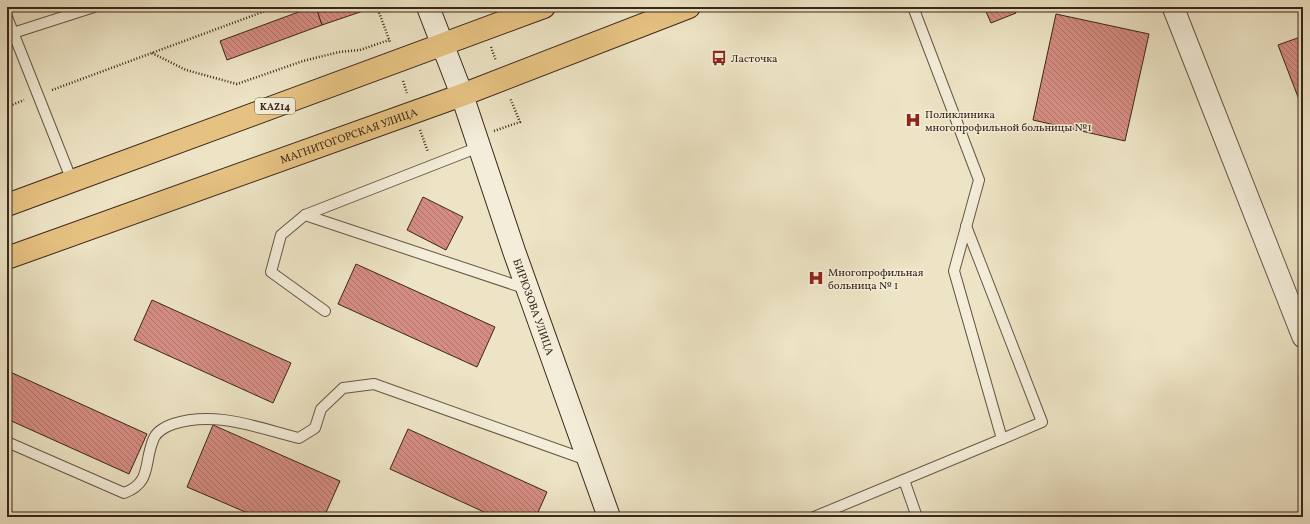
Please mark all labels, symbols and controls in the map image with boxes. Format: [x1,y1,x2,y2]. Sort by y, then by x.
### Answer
bus stop icon: Ласточка [710,49,728,67]
place label: Ласточка [731,52,778,67]
road number: KAZ14 [255,98,295,114]
street label: МАГНИТОГОРСКАЯ УЛИЦА [279,105,420,168]
place label: Поликлиника многопрофильной больницы №1 [925,108,1092,136]
hospital icon: Поликлиника многопрофильной больницы №1 [904,111,922,129]
street label: БИРЮЗОВА УЛИЦА [508,257,557,358]
place label: Многопрофильная больница № 1 [828,266,924,294]
hospital icon: Многопрофильная больница № 1 [807,269,825,287]

